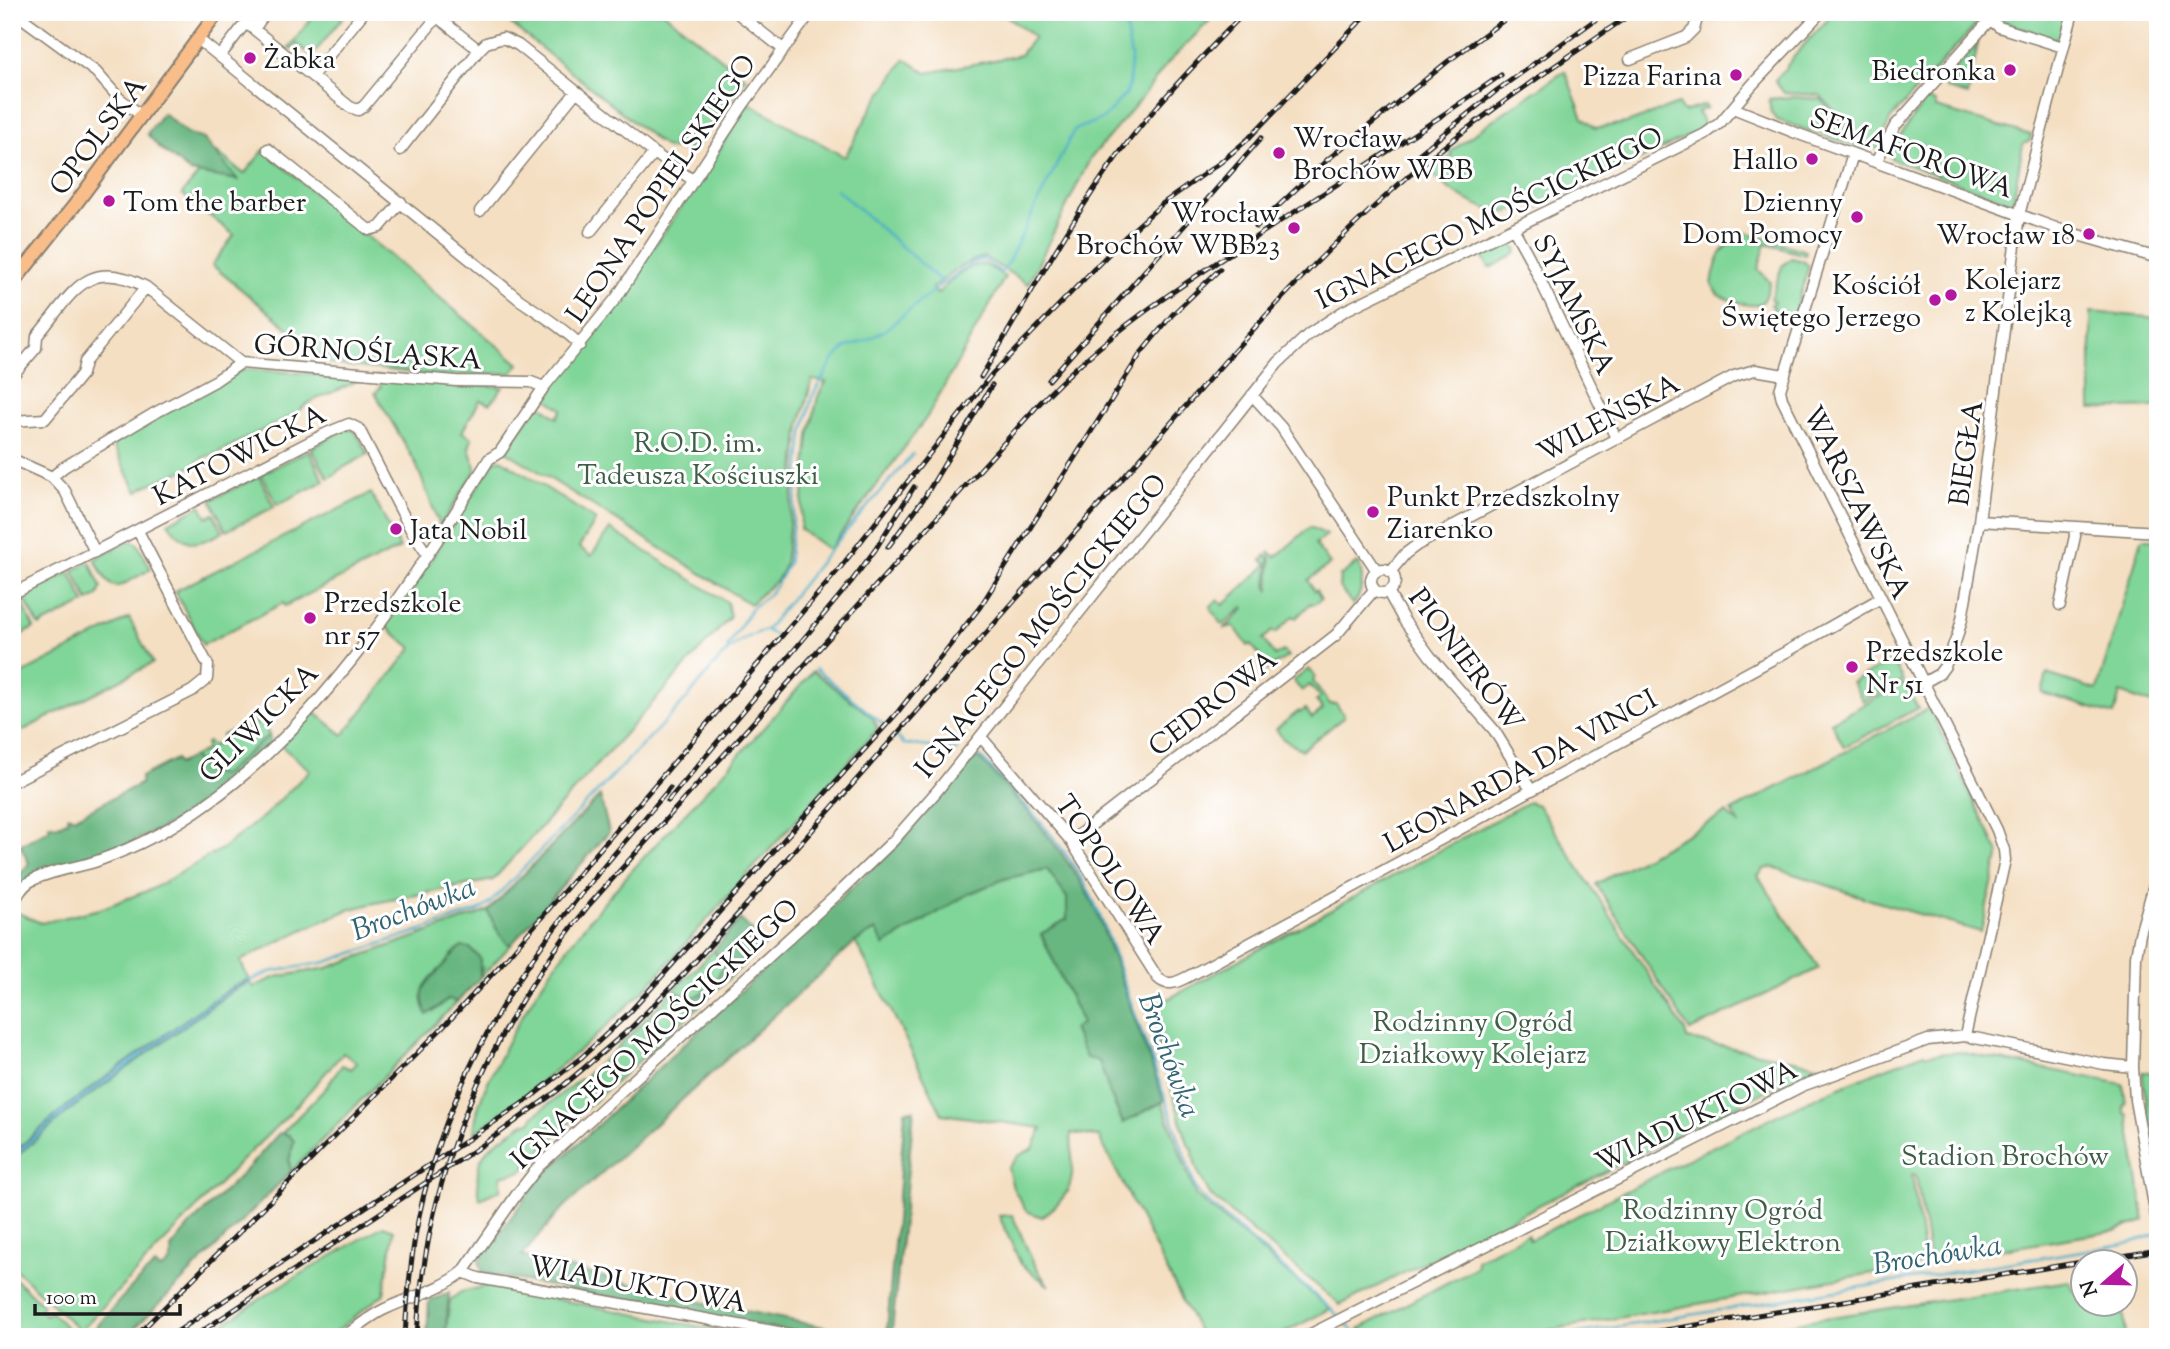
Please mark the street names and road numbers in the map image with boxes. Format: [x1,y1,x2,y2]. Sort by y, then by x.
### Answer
street label: LEONA POPIELSKIEGO [557,47,767,332]
street label: OPOLSKA [41,69,158,205]
street label: SEMAFOROWA [1804,99,2019,210]
street label: IGNACEGO MOŚCICKIEGO [1310,118,1670,321]
street label: SYJAMSKA [1521,228,1624,383]
street label: GÓRNOŚLĄSKA [252,326,484,382]
street label: WILEŃSKA [1531,365,1688,474]
street label: KATOWICKA [147,396,334,517]
street label: BIEGŁA [1941,398,1995,509]
street label: WARSZAWSKA [1791,400,1920,607]
street label: IGNACEGO MOŚCICKIEGO [907,466,1178,788]
street label: PIONIERÓW [1397,581,1532,741]
street label: CEDROWA [1141,641,1287,768]
street label: GLIWICKA [191,655,329,793]
street label: LEONARDA DA VINCI [1378,681,1665,865]
street label: TOPOLOWA [1043,788,1174,954]
street label: IGNACEGO MOŚCICKIEGO [503,891,809,1180]
street label: WIADUKTOWA [1589,1051,1805,1184]
street label: WIADUKTOWA [525,1247,750,1325]

